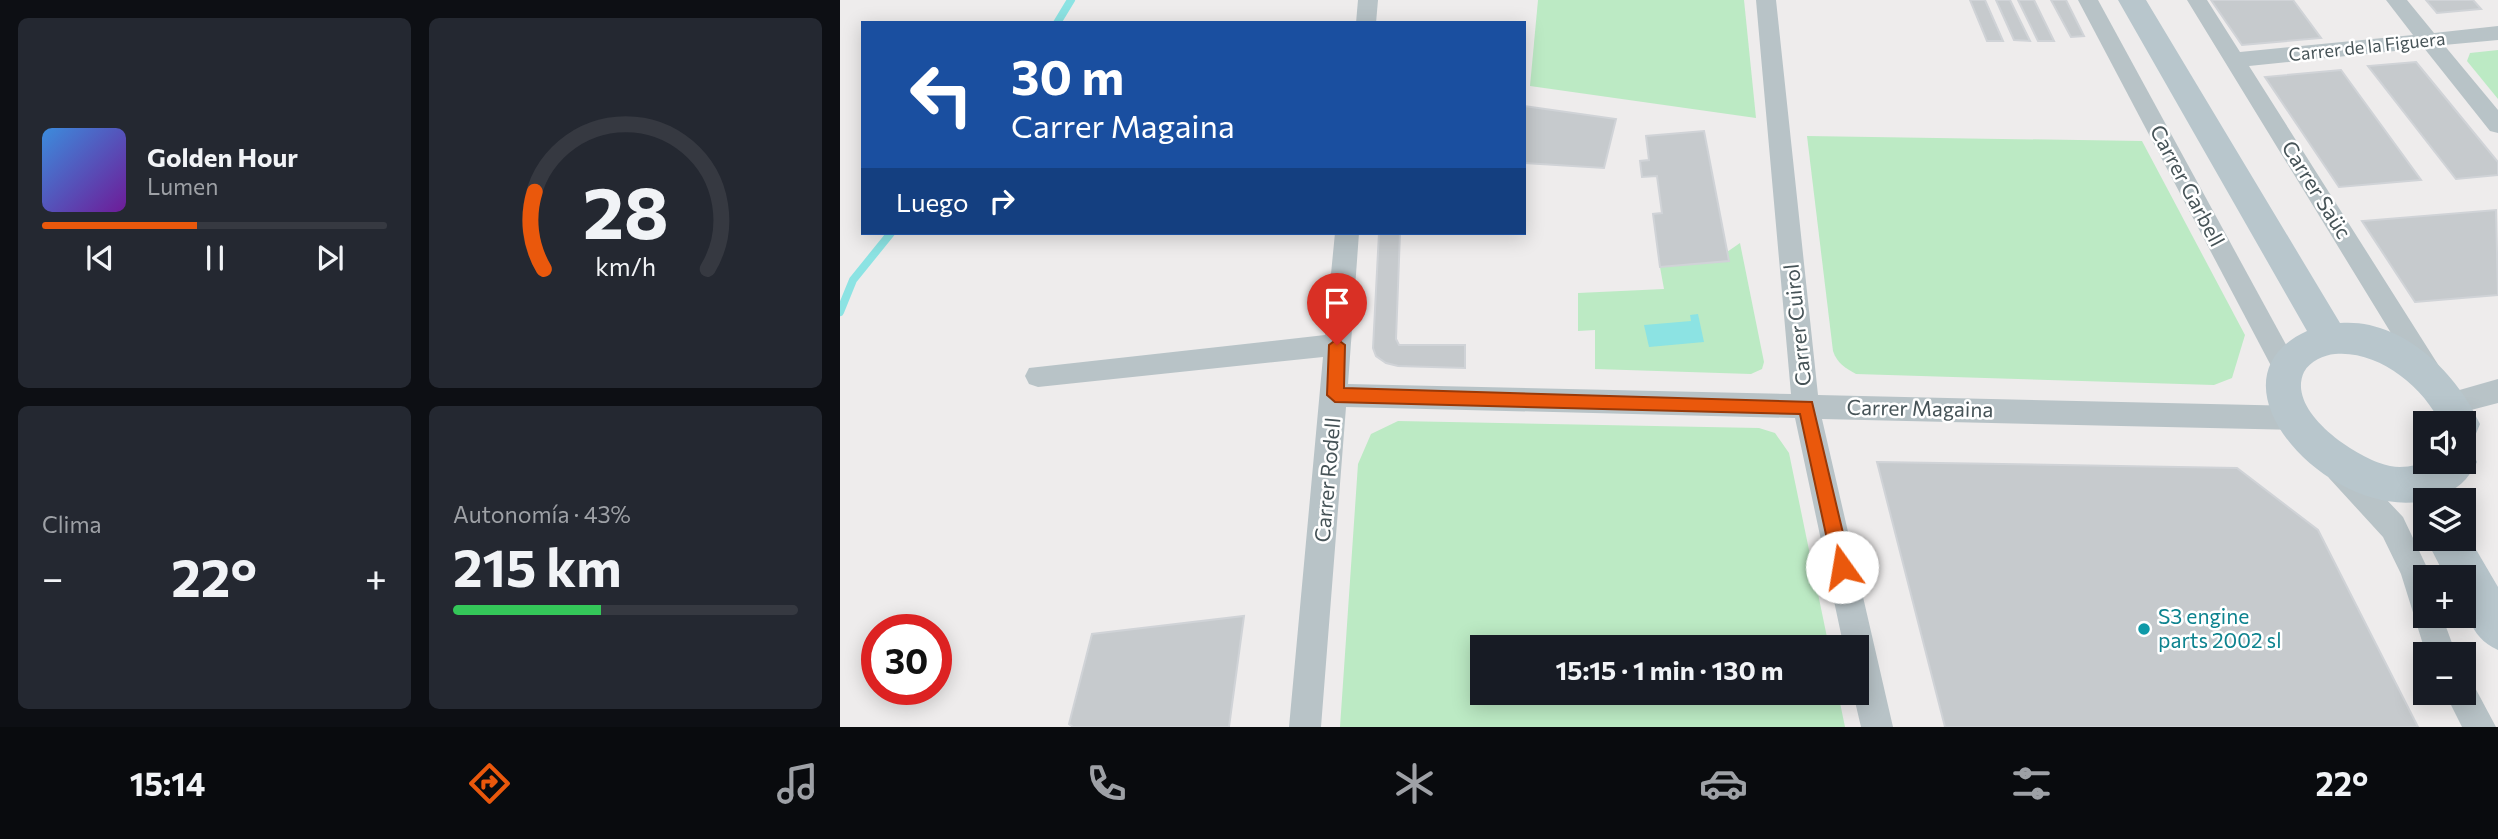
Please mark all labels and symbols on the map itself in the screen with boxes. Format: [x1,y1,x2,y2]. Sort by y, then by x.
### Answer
street label: Carrer de la Figuera [2287,27,2446,65]
street label: Carrer Garbell [2146,120,2231,250]
street label: Carrer Saüc [2277,136,2357,243]
street label: Carrer Cuirol [1778,263,1815,387]
pin [1307,273,1367,345]
street label: Carrer Magaina [1846,394,1994,421]
street label: Carrer Rodell [1309,416,1344,543]
position arrow [1805,530,1879,604]
place label: S3 engine parts 2002 sl [2158,603,2281,652]
speed limit sign: 30 [861,614,952,705]
marker: S3 engine parts 2002 sl [2136,621,2152,637]

